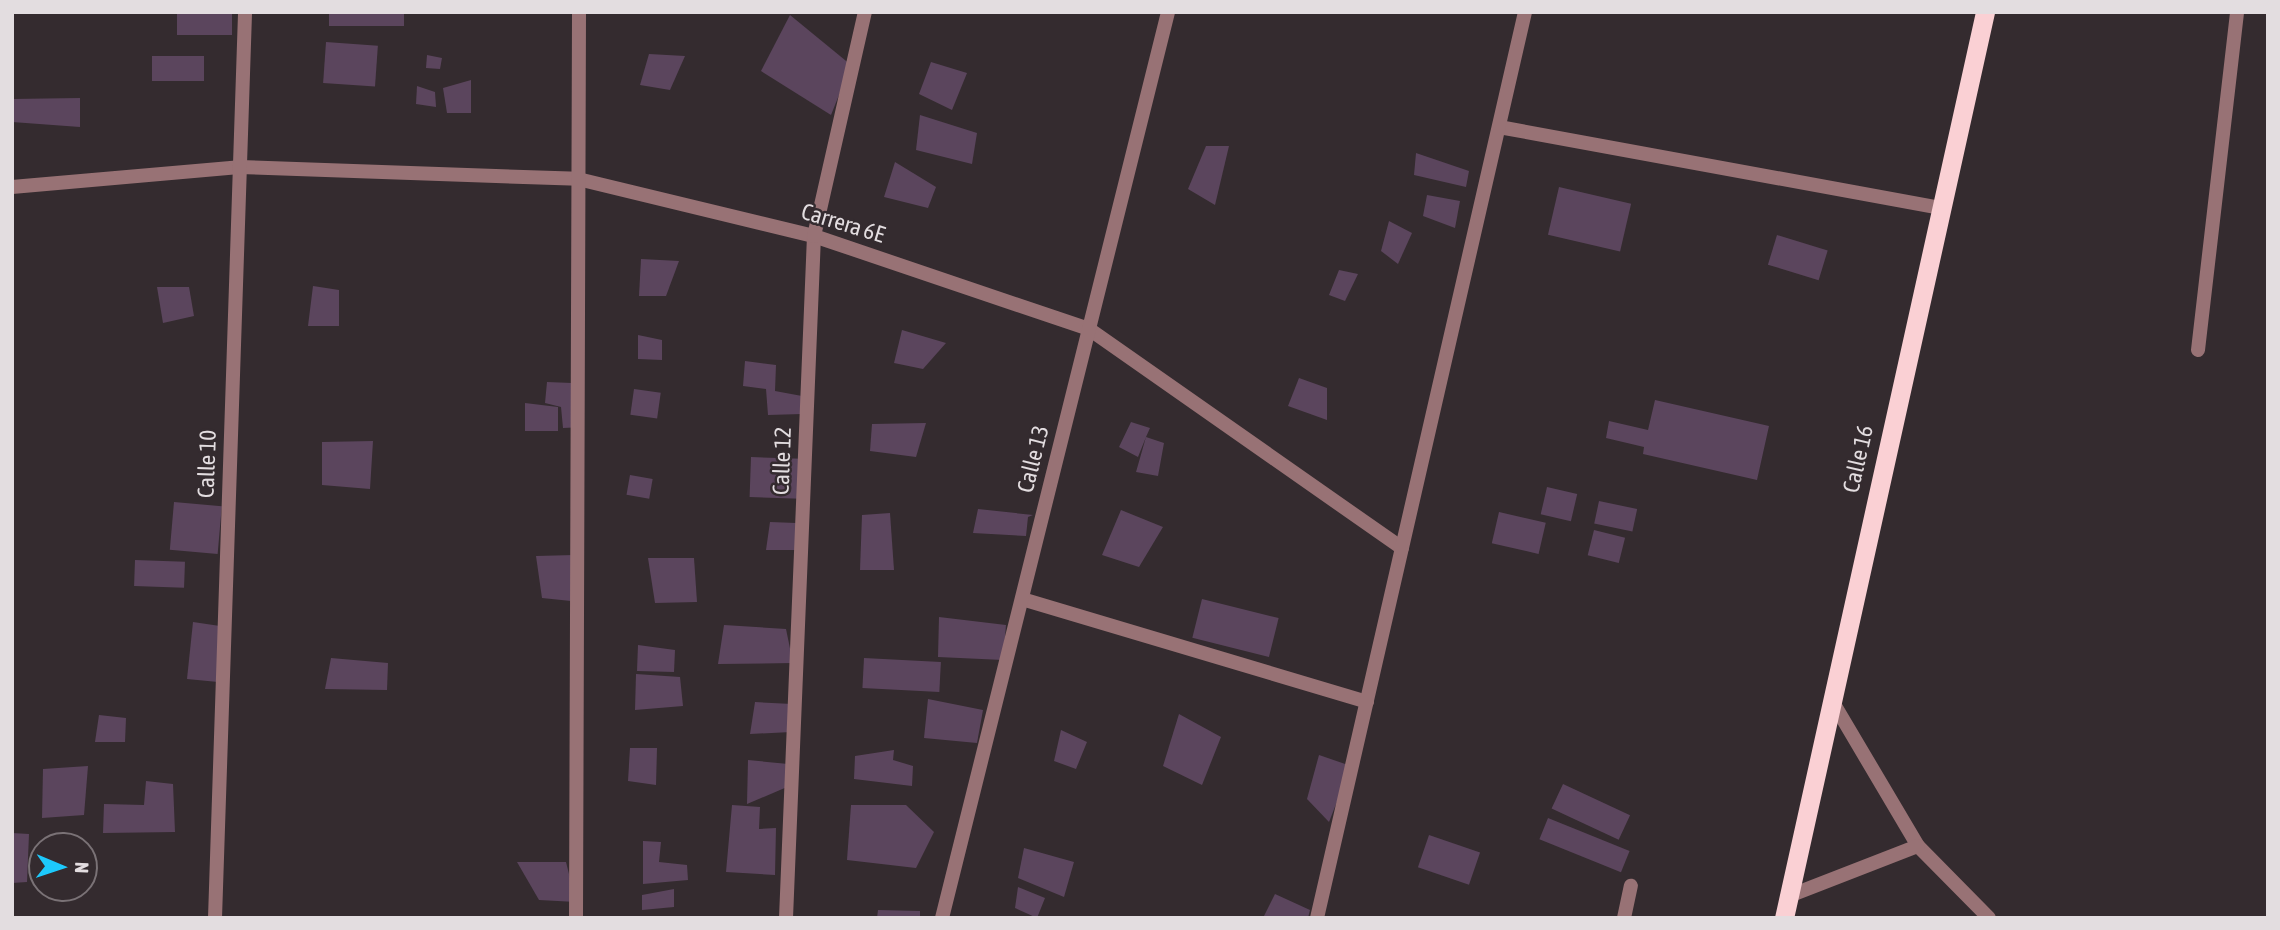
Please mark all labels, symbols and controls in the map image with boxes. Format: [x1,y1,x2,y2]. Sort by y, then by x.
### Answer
street label: Carrera 6E [798,197,888,249]
street label: Calle 13 [1011,423,1055,495]
street label: Calle 16 [1837,423,1879,495]
street label: Calle 12 [767,426,797,496]
street label: Calle 10 [192,429,222,499]
north arrow [28,832,98,902]
text: N [71,862,93,874]

